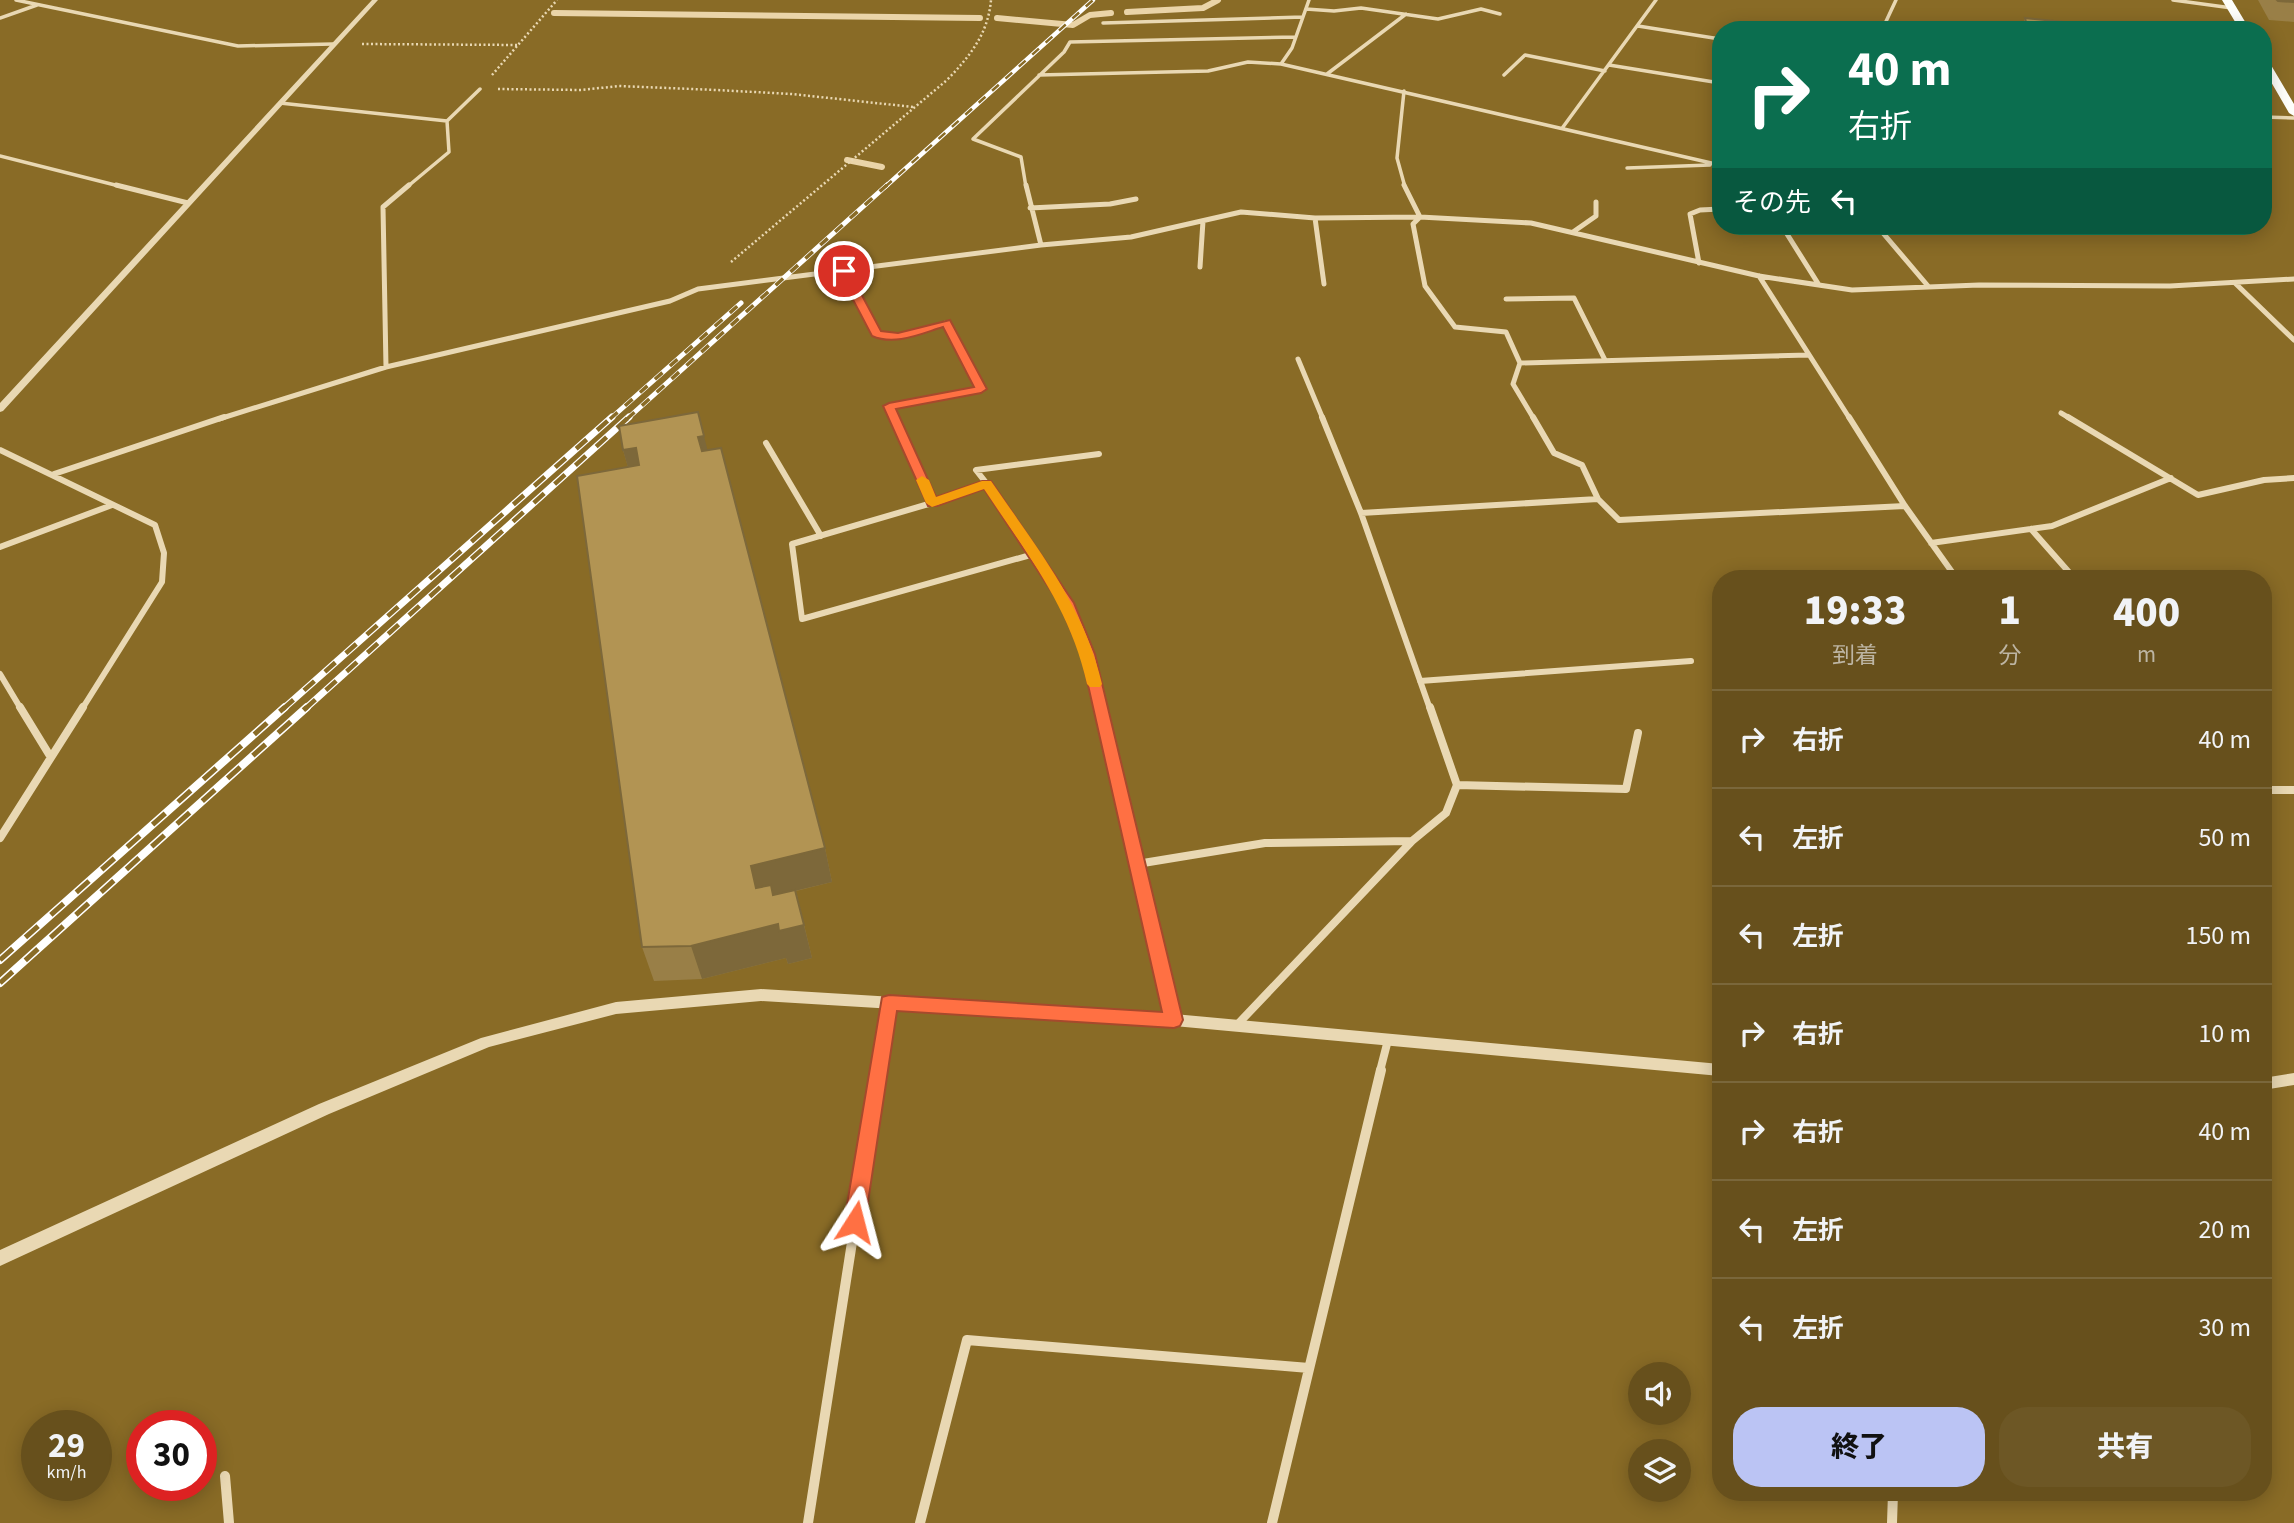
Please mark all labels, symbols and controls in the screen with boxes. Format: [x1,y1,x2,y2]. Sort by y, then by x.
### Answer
text: 40 m [1848,35,1952,105]
icon: right [1733,49,1824,140]
text: 右折 [1848,104,1912,150]
icon: left [1825,182,1863,220]
text: その先 [1733,184,1811,221]
pin [814,241,874,301]
icon: arrive [825,252,863,290]
text: 19:33 [1804,581,1906,641]
text: 1 [1998,581,2021,641]
text: 400 [2113,583,2180,643]
text: m [2137,638,2156,671]
text: 到着 [1832,639,1878,672]
text: 分 [1998,639,2021,672]
icon: right [1733,720,1771,758]
text: 40 m [2198,721,2251,758]
text: 右折 [1792,722,1844,759]
icon: left [1733,818,1771,856]
text: 50 m [2198,819,2251,856]
text: 左折 [1792,820,1844,857]
icon: left [1733,916,1771,954]
text: 150 m [2185,917,2251,954]
text: 左折 [1792,918,1844,955]
icon: right [1733,1014,1771,1052]
text: 10 m [2198,1015,2251,1052]
text: 右折 [1792,1016,1844,1053]
icon: right [1733,1112,1771,1150]
text: 40 m [2198,1113,2251,1150]
text: 右折 [1792,1114,1844,1151]
position arrow [818,1185,892,1259]
icon: left [1733,1210,1771,1248]
text: 20 m [2198,1211,2251,1248]
text: 左折 [1792,1212,1844,1249]
icon: left [1733,1308,1771,1346]
text: 30 m [2198,1309,2251,1346]
text: 左折 [1792,1310,1844,1347]
map controls [1628,1362,1691,1502]
button: sound [1628,1362,1691,1425]
button: 終了 [1733,1407,1985,1487]
button: 共有 [1999,1407,2251,1487]
speed limit sign: 30 [126,1410,217,1501]
text: 29 [48,1421,85,1471]
button: layers [1628,1439,1691,1502]
text: km/h [47,1460,86,1485]

